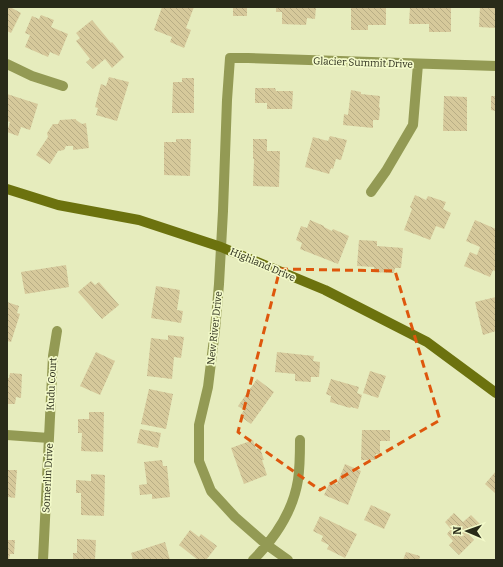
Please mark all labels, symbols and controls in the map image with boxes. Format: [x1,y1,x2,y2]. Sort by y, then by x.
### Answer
street label: Glacier Summit Drive [313,55,413,71]
street label: Highland Drive [228,246,297,284]
street label: New River Drive [205,291,225,365]
street label: Kudu Court [45,357,59,411]
street label: Somerlin Drive [40,443,56,513]
north arrow [447,511,487,551]
text: N [451,526,464,535]

